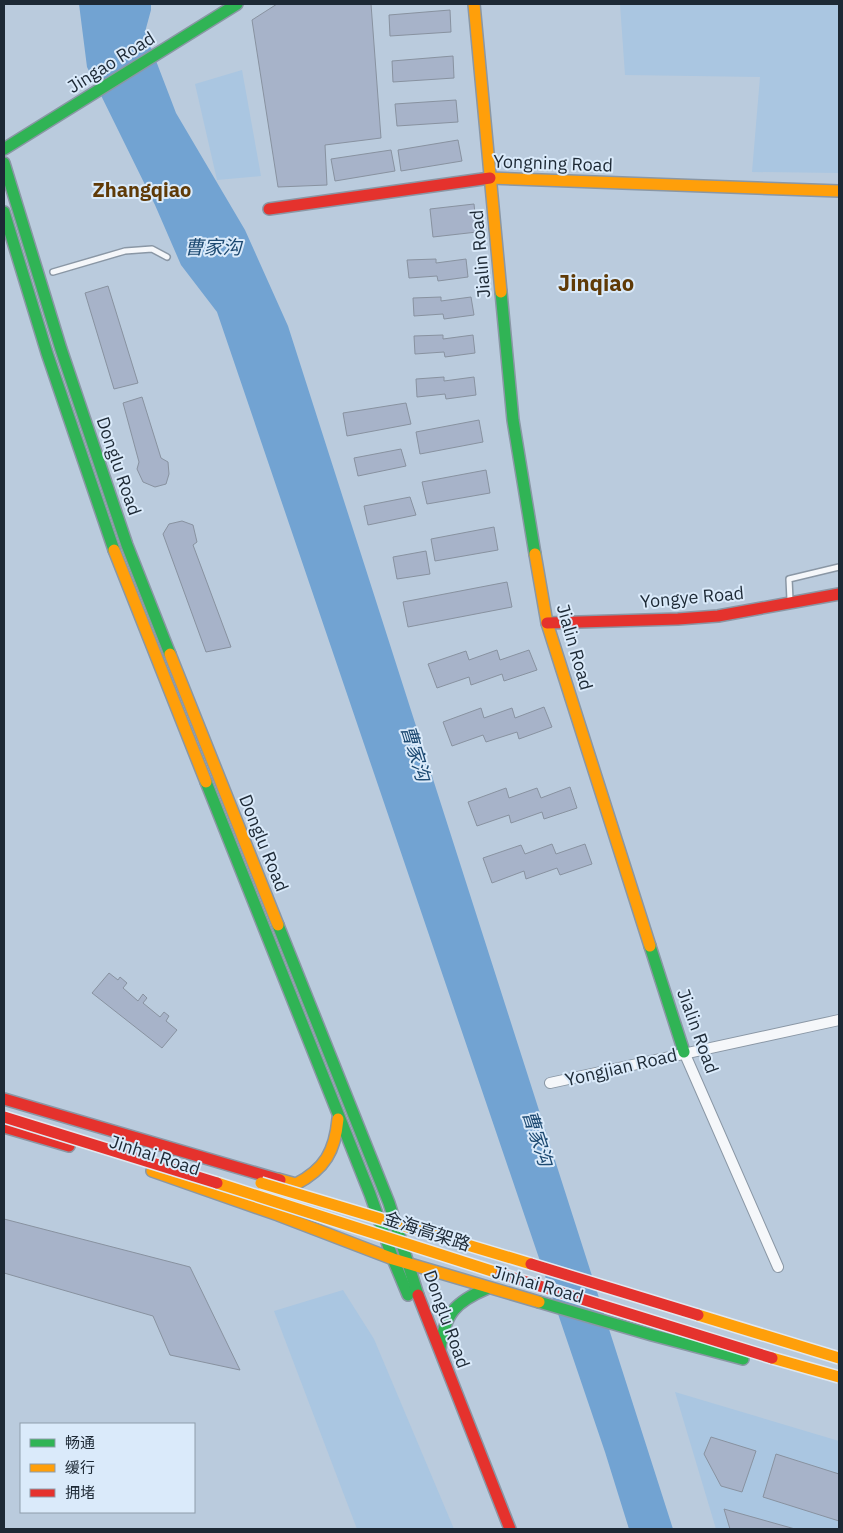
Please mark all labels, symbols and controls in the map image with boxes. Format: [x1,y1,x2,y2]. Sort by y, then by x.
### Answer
street label: Jingao Road [63,26,159,98]
street label: Yongning Road [493,149,613,177]
district label: Zhangqiao [93,176,191,203]
street label: Jialin Road [465,209,495,299]
water label: 曹家沟 [184,235,243,259]
district label: Jinqiao [558,268,634,297]
street label: Donglu Road [91,414,147,518]
street label: Yongye Road [639,581,745,613]
street label: Jialin Road [552,601,598,693]
water label: 曹家沟 [396,722,436,786]
street label: Donglu Road [234,791,294,895]
street label: Jialin Road [672,985,724,1077]
street label: Yongjian Road [563,1043,679,1091]
water label: 曹家沟 [518,1107,559,1171]
street label: Jinhai Road [107,1130,203,1180]
street label: 金海高架路 [381,1206,473,1256]
street label: Jinhai Road [490,1260,586,1308]
street label: Donglu Road [419,1267,475,1371]
legend [20,1423,195,1513]
text: 畅通 [65,1433,95,1452]
text: 缓行 [65,1458,95,1477]
text: 拥堵 [65,1483,95,1502]

